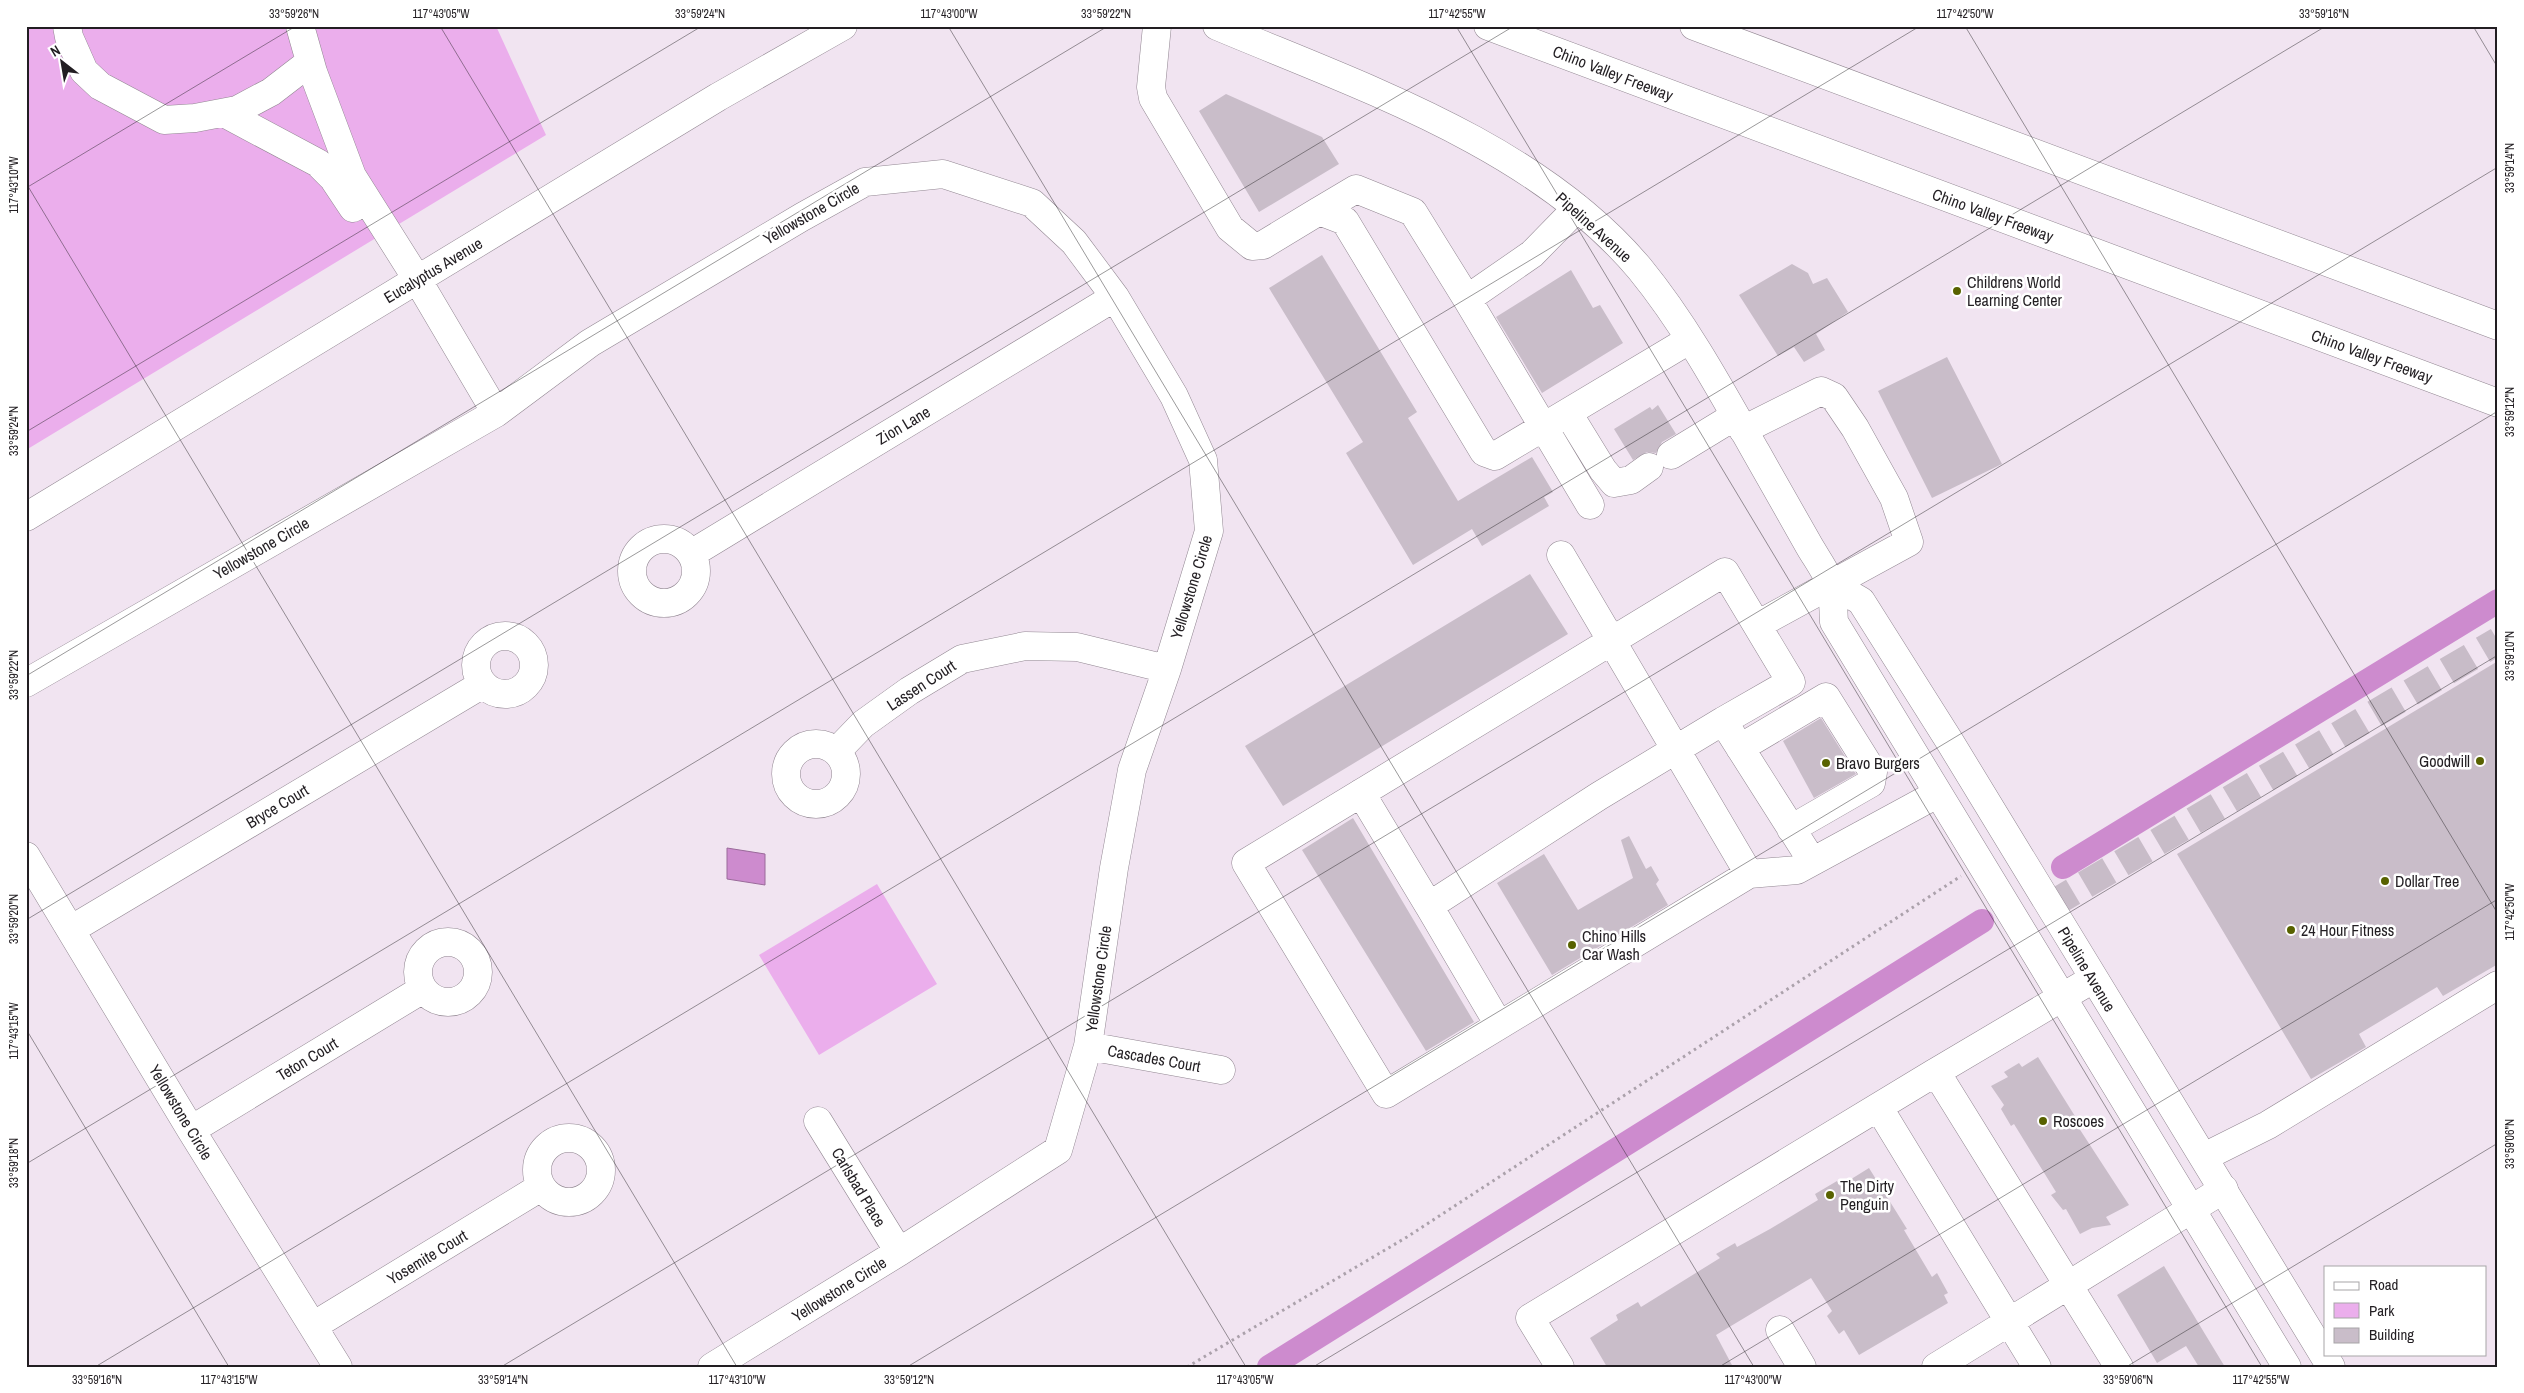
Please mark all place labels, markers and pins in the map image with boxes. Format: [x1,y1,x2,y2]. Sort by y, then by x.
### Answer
place label: Childrens World Learning Center [1967,271,2062,311]
marker: Childrens World Learning Center [1951,285,1963,297]
place label: Goodwill [2419,750,2470,772]
place label: Bravo Burgers [1836,752,1920,774]
marker: Goodwill [2474,755,2486,767]
marker: Bravo Burgers [1820,757,1832,769]
place label: Dollar Tree [2395,870,2459,892]
marker: Dollar Tree [2379,875,2391,887]
place label: 24 Hour Fitness [2301,919,2394,941]
marker: 24 Hour Fitness [2285,924,2297,936]
place label: Chino Hills Car Wash [1582,925,1646,965]
marker: Chino Hills Car Wash [1566,939,1578,951]
place label: Roscoes [2053,1110,2104,1132]
marker: Roscoes [2037,1115,2049,1127]
place label: The Dirty Penguin [1840,1175,1894,1215]
marker: The Dirty Penguin [1824,1189,1836,1201]

